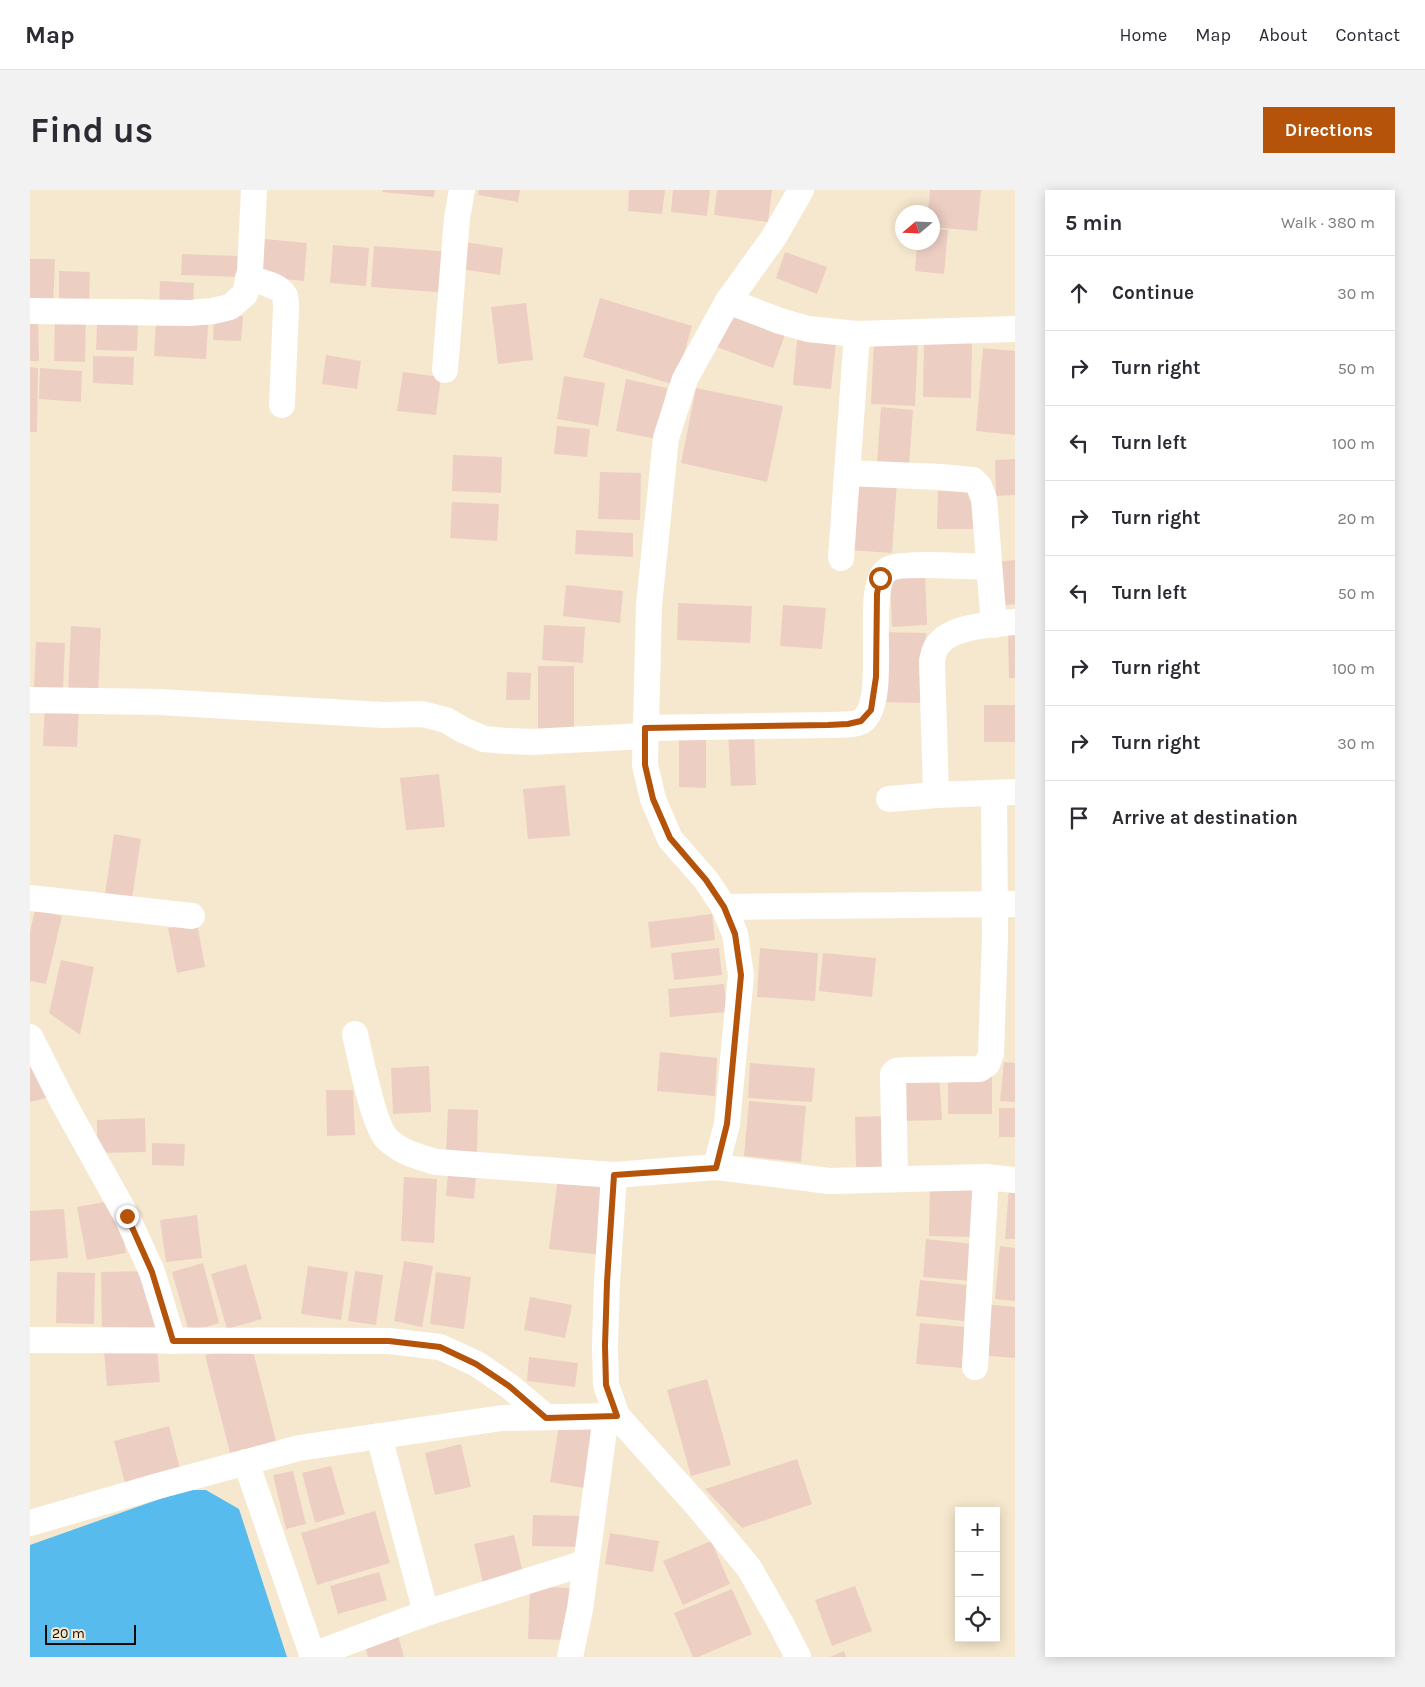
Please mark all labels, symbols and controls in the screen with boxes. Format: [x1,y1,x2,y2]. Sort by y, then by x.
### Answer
text: Map [25,21,75,49]
text: Home [1119,24,1167,46]
text: Map [1195,24,1231,46]
text: About [1259,24,1308,46]
text: Contact [1336,24,1400,46]
button: Directions [1263,107,1395,153]
text: Find us [30,110,153,151]
north arrow [895,205,940,250]
text: 5 min [1065,211,1122,235]
text: Walk · 380 m [1281,213,1375,232]
icon: ahead [1065,279,1093,307]
text: Continue [1112,282,1194,304]
text: 30 m [1337,284,1375,303]
icon: right [1065,354,1093,382]
text: Turn right [1112,357,1201,379]
text: 50 m [1338,359,1375,378]
icon: left [1065,429,1093,457]
text: Turn left [1112,432,1187,454]
text: 100 m [1332,434,1375,453]
icon: right [1065,504,1093,532]
text: Turn right [1112,507,1201,529]
text: 20 m [1337,509,1375,528]
route start [869,567,892,590]
icon: left [1065,579,1093,607]
text: Turn left [1112,582,1187,604]
text: 50 m [1338,584,1375,603]
icon: right [1065,654,1093,682]
text: Turn right [1112,657,1201,679]
text: 100 m [1332,659,1375,678]
icon: right [1065,729,1093,757]
text: Turn right [1112,732,1201,754]
text: 30 m [1337,734,1375,753]
icon: arrive [1065,804,1093,832]
text: Arrive at destination [1112,807,1298,829]
route end [116,1205,139,1228]
map controls [955,1507,1000,1642]
button: + [955,1507,1000,1552]
button: − [955,1552,1000,1597]
button: locate [955,1597,1000,1642]
scale bar [45,1622,136,1645]
text: 20 m [52,1625,85,1642]

